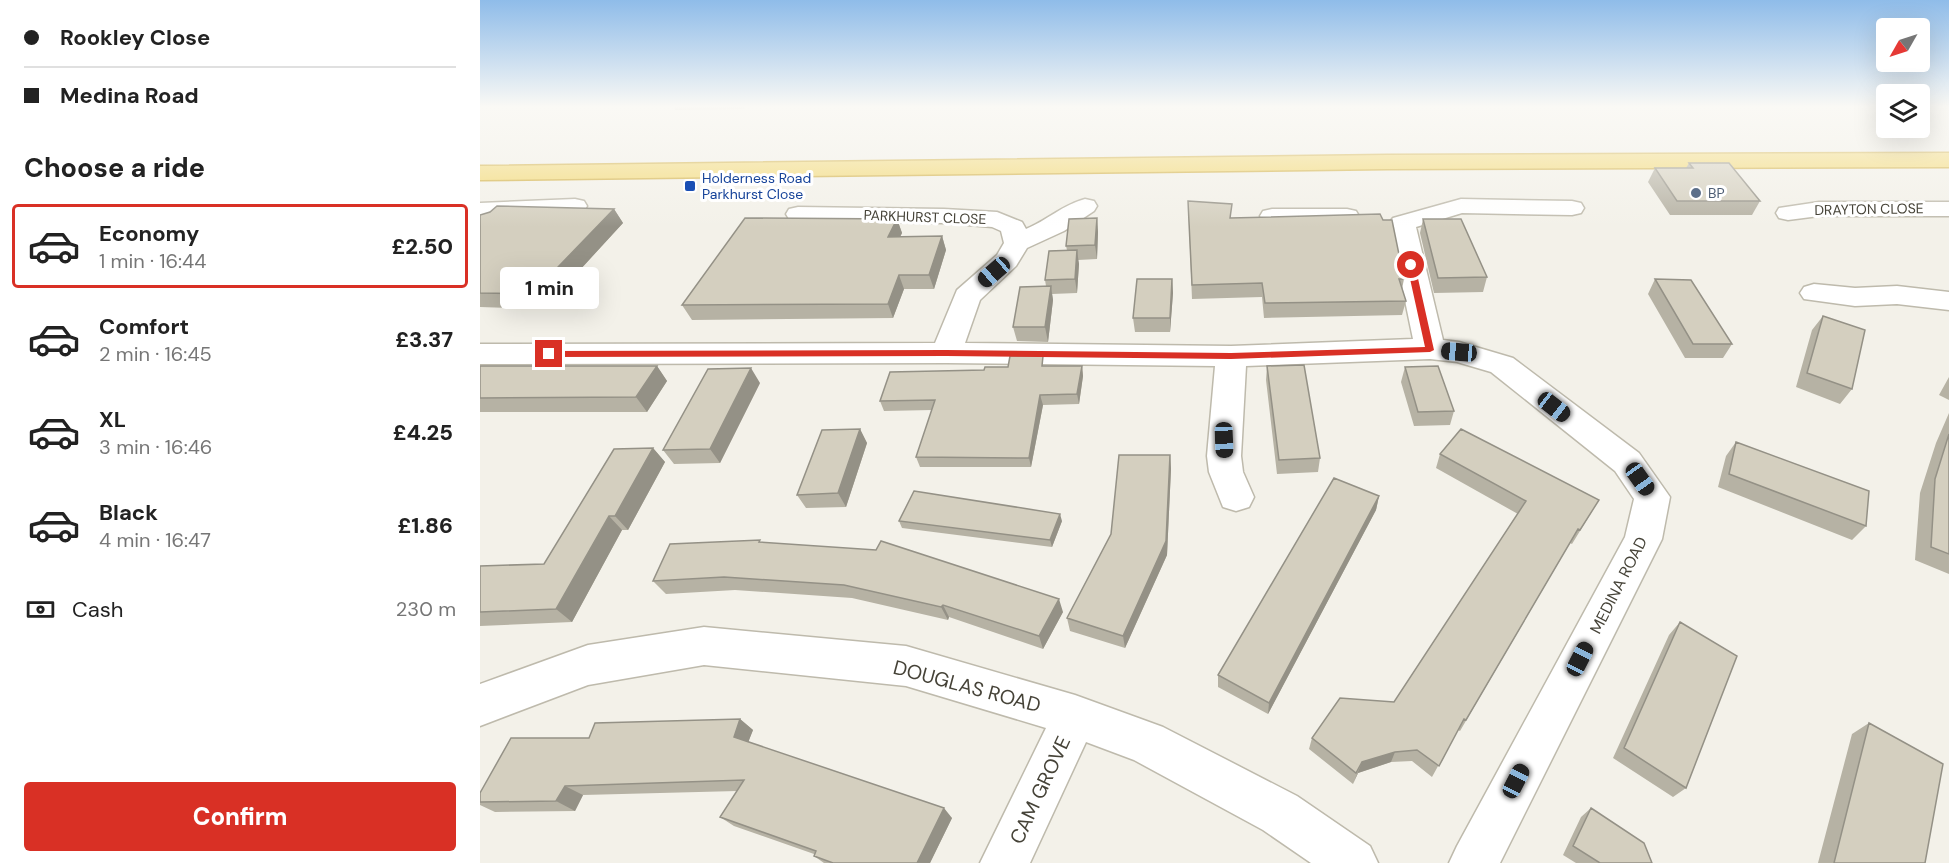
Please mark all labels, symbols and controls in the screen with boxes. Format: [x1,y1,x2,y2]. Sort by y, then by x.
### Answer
north arrow [1876,18,1930,72]
map controls [1876,18,1930,138]
text: Rookley Close [60,23,210,52]
text: Medina Road [60,81,199,110]
button: layers [1876,84,1930,138]
text: Choose a ride [24,150,205,185]
place label: Holderness Road Parkhurst Close [702,169,811,203]
marker: Holderness Road Parkhurst Close [683,179,697,193]
place label: BP [1708,184,1725,202]
marker: BP [1689,186,1703,200]
street label: DRAYTON CLOSE [1814,199,1924,219]
street label: PARKHURST CLOSE [863,206,987,228]
icon: car [27,219,81,273]
text: Economy [99,219,199,248]
text: £2.50 [392,232,453,261]
text: 1 min · 16:44 [99,248,206,274]
route start [1397,251,1424,278]
car [975,253,1013,291]
callout: 1 min [500,267,598,309]
text: 1 min [525,275,574,301]
icon: car [27,312,81,366]
text: Comfort [99,312,189,341]
text: £3.37 [395,325,453,354]
route end [535,340,562,367]
text: 2 min · 16:45 [99,341,212,367]
car [1440,341,1478,363]
car [1534,389,1574,425]
icon: car [27,405,81,459]
text: XL [99,405,126,434]
text: £4.25 [393,418,453,447]
car [1214,422,1234,458]
text: 3 min · 16:46 [99,434,212,460]
car [1622,459,1658,499]
icon: car [27,498,81,552]
text: Black [99,498,158,527]
text: £1.86 [397,511,453,540]
text: 4 min · 16:47 [99,527,211,553]
street label: MEDINA ROAD [1585,533,1652,637]
icon: cash [24,593,57,626]
text: Cash [72,595,123,624]
text: 230 m [396,596,456,622]
car [1564,639,1596,679]
street label: DOUGLAS ROAD [890,654,1044,718]
street label: CAM GROVE [1004,732,1076,848]
car [1500,761,1532,801]
button: Confirm [24,782,456,851]

